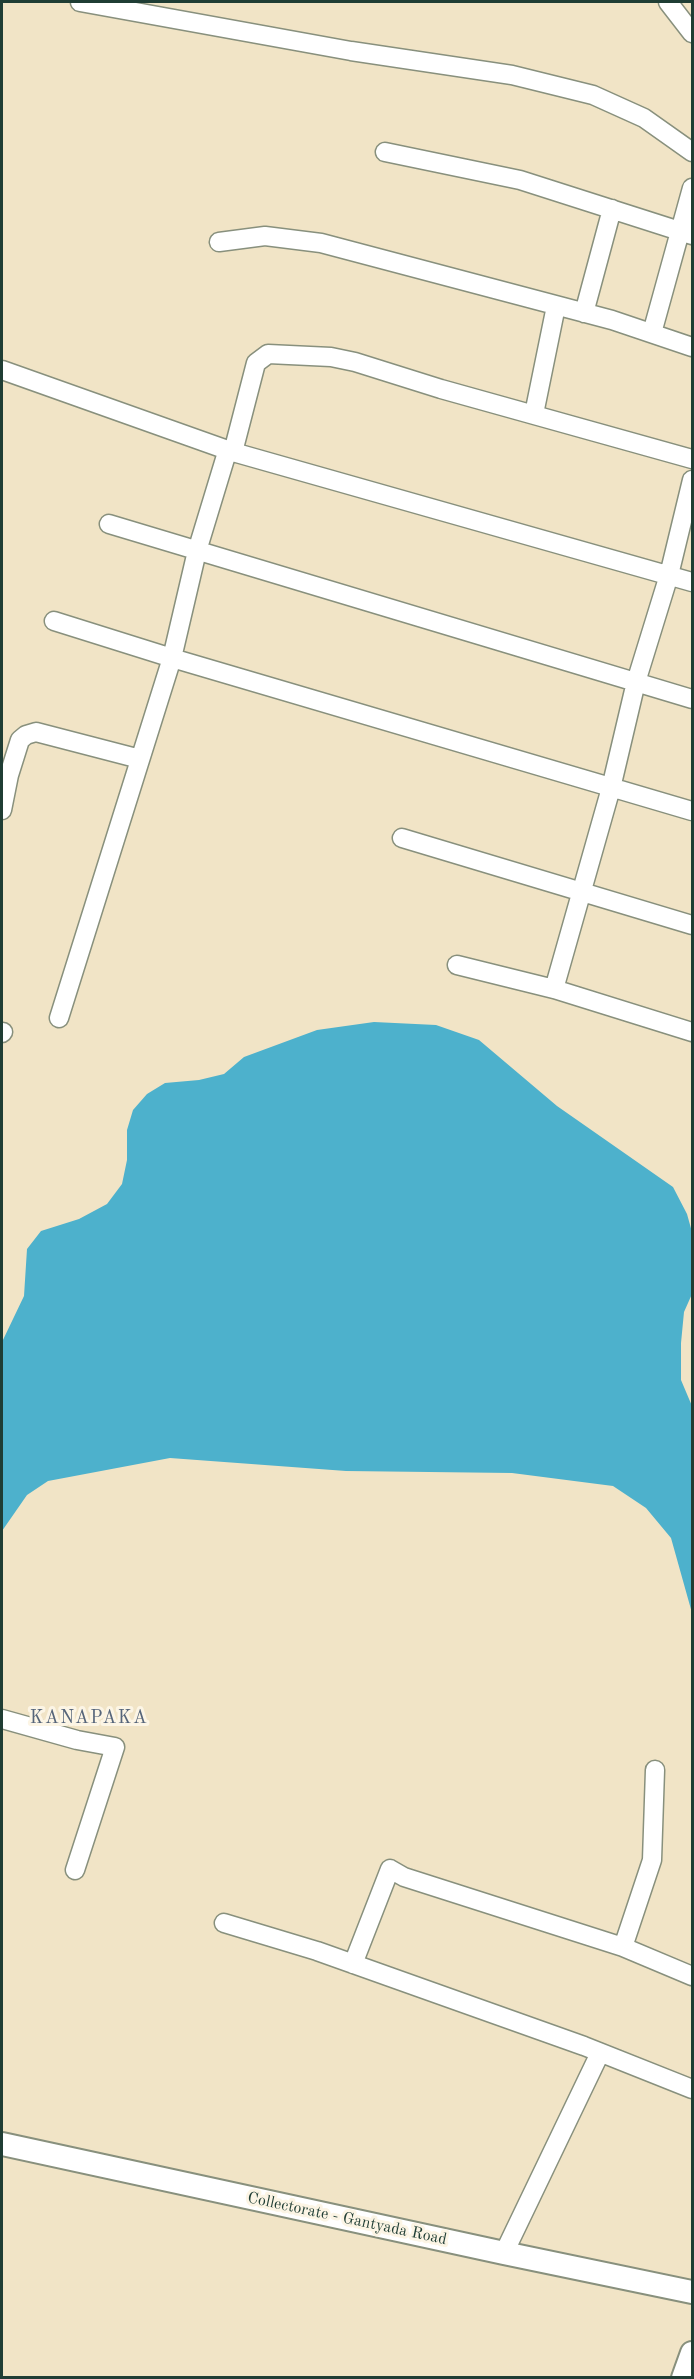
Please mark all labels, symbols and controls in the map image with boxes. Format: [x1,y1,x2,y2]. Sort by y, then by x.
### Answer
district label: KANAPAKA [30,1707,148,1729]
street label: Collectorate - Gantyada Road [246,2188,448,2250]

